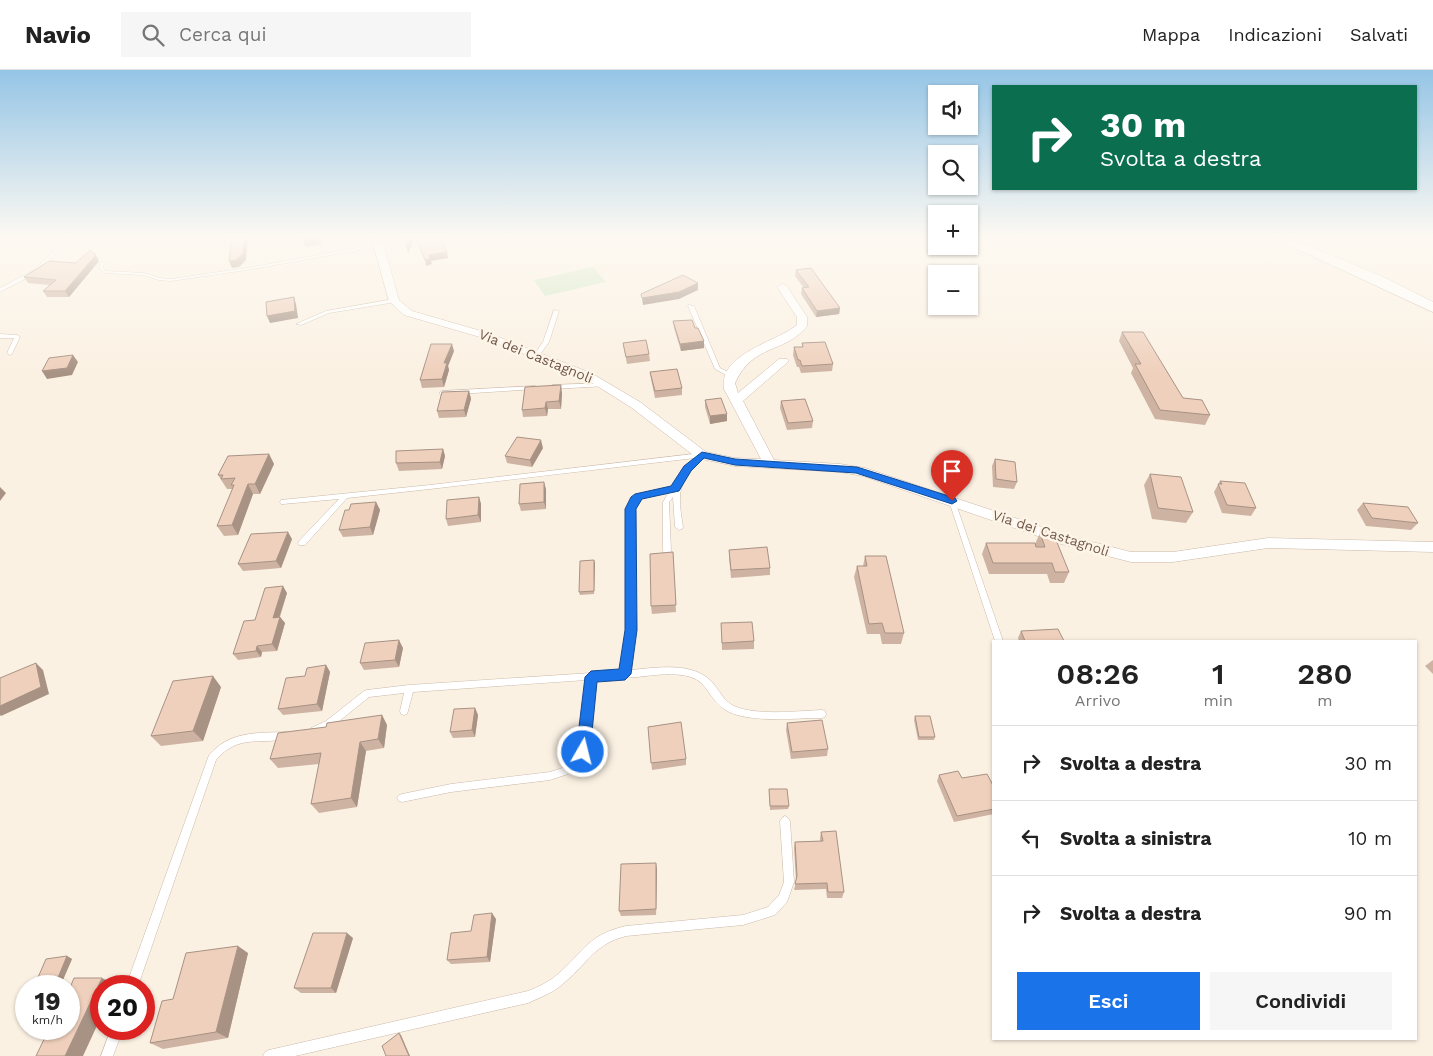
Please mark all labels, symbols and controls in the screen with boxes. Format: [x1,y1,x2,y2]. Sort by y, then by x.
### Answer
search box [121,12,471,57]
text: Navio [25,21,91,49]
icon: search [139,21,167,49]
text: Cerca qui [179,23,267,46]
text: Mappa [1142,24,1200,45]
text: Indicazioni [1228,24,1322,45]
text: Salvati [1350,24,1408,45]
map controls [928,85,978,315]
button: sound [928,85,978,135]
text: 30 m [1100,104,1186,146]
icon: right [1017,105,1082,170]
button: search [928,145,978,195]
text: Svolta a destra [1100,146,1261,171]
button: + [928,205,978,255]
button: − [928,265,978,315]
street label: Via dei Castagnoli [477,326,595,386]
pin [931,450,973,501]
icon: arrive [938,457,966,485]
street label: Via dei Castagnoli [991,507,1111,559]
text: 08:26 [1056,656,1139,691]
text: 1 [1212,656,1224,691]
text: 280 [1297,656,1353,691]
text: Arrivo [1075,691,1121,710]
text: min [1203,691,1233,710]
text: m [1317,691,1333,710]
position arrow [556,725,608,777]
icon: right [1017,749,1045,777]
text: Svolta a destra [1060,752,1201,775]
text: 30 m [1345,752,1392,775]
icon: left [1017,824,1045,852]
text: Svolta a sinistra [1060,827,1211,850]
text: 10 m [1348,827,1392,850]
icon: right [1017,899,1045,927]
text: Svolta a destra [1060,902,1201,925]
text: 90 m [1344,902,1392,925]
button: Esci [1017,972,1200,1030]
button: Condividi [1210,972,1392,1030]
speed limit sign: 20 [90,975,155,1040]
text: 19 [34,987,61,1016]
text: km/h [32,1013,63,1027]

